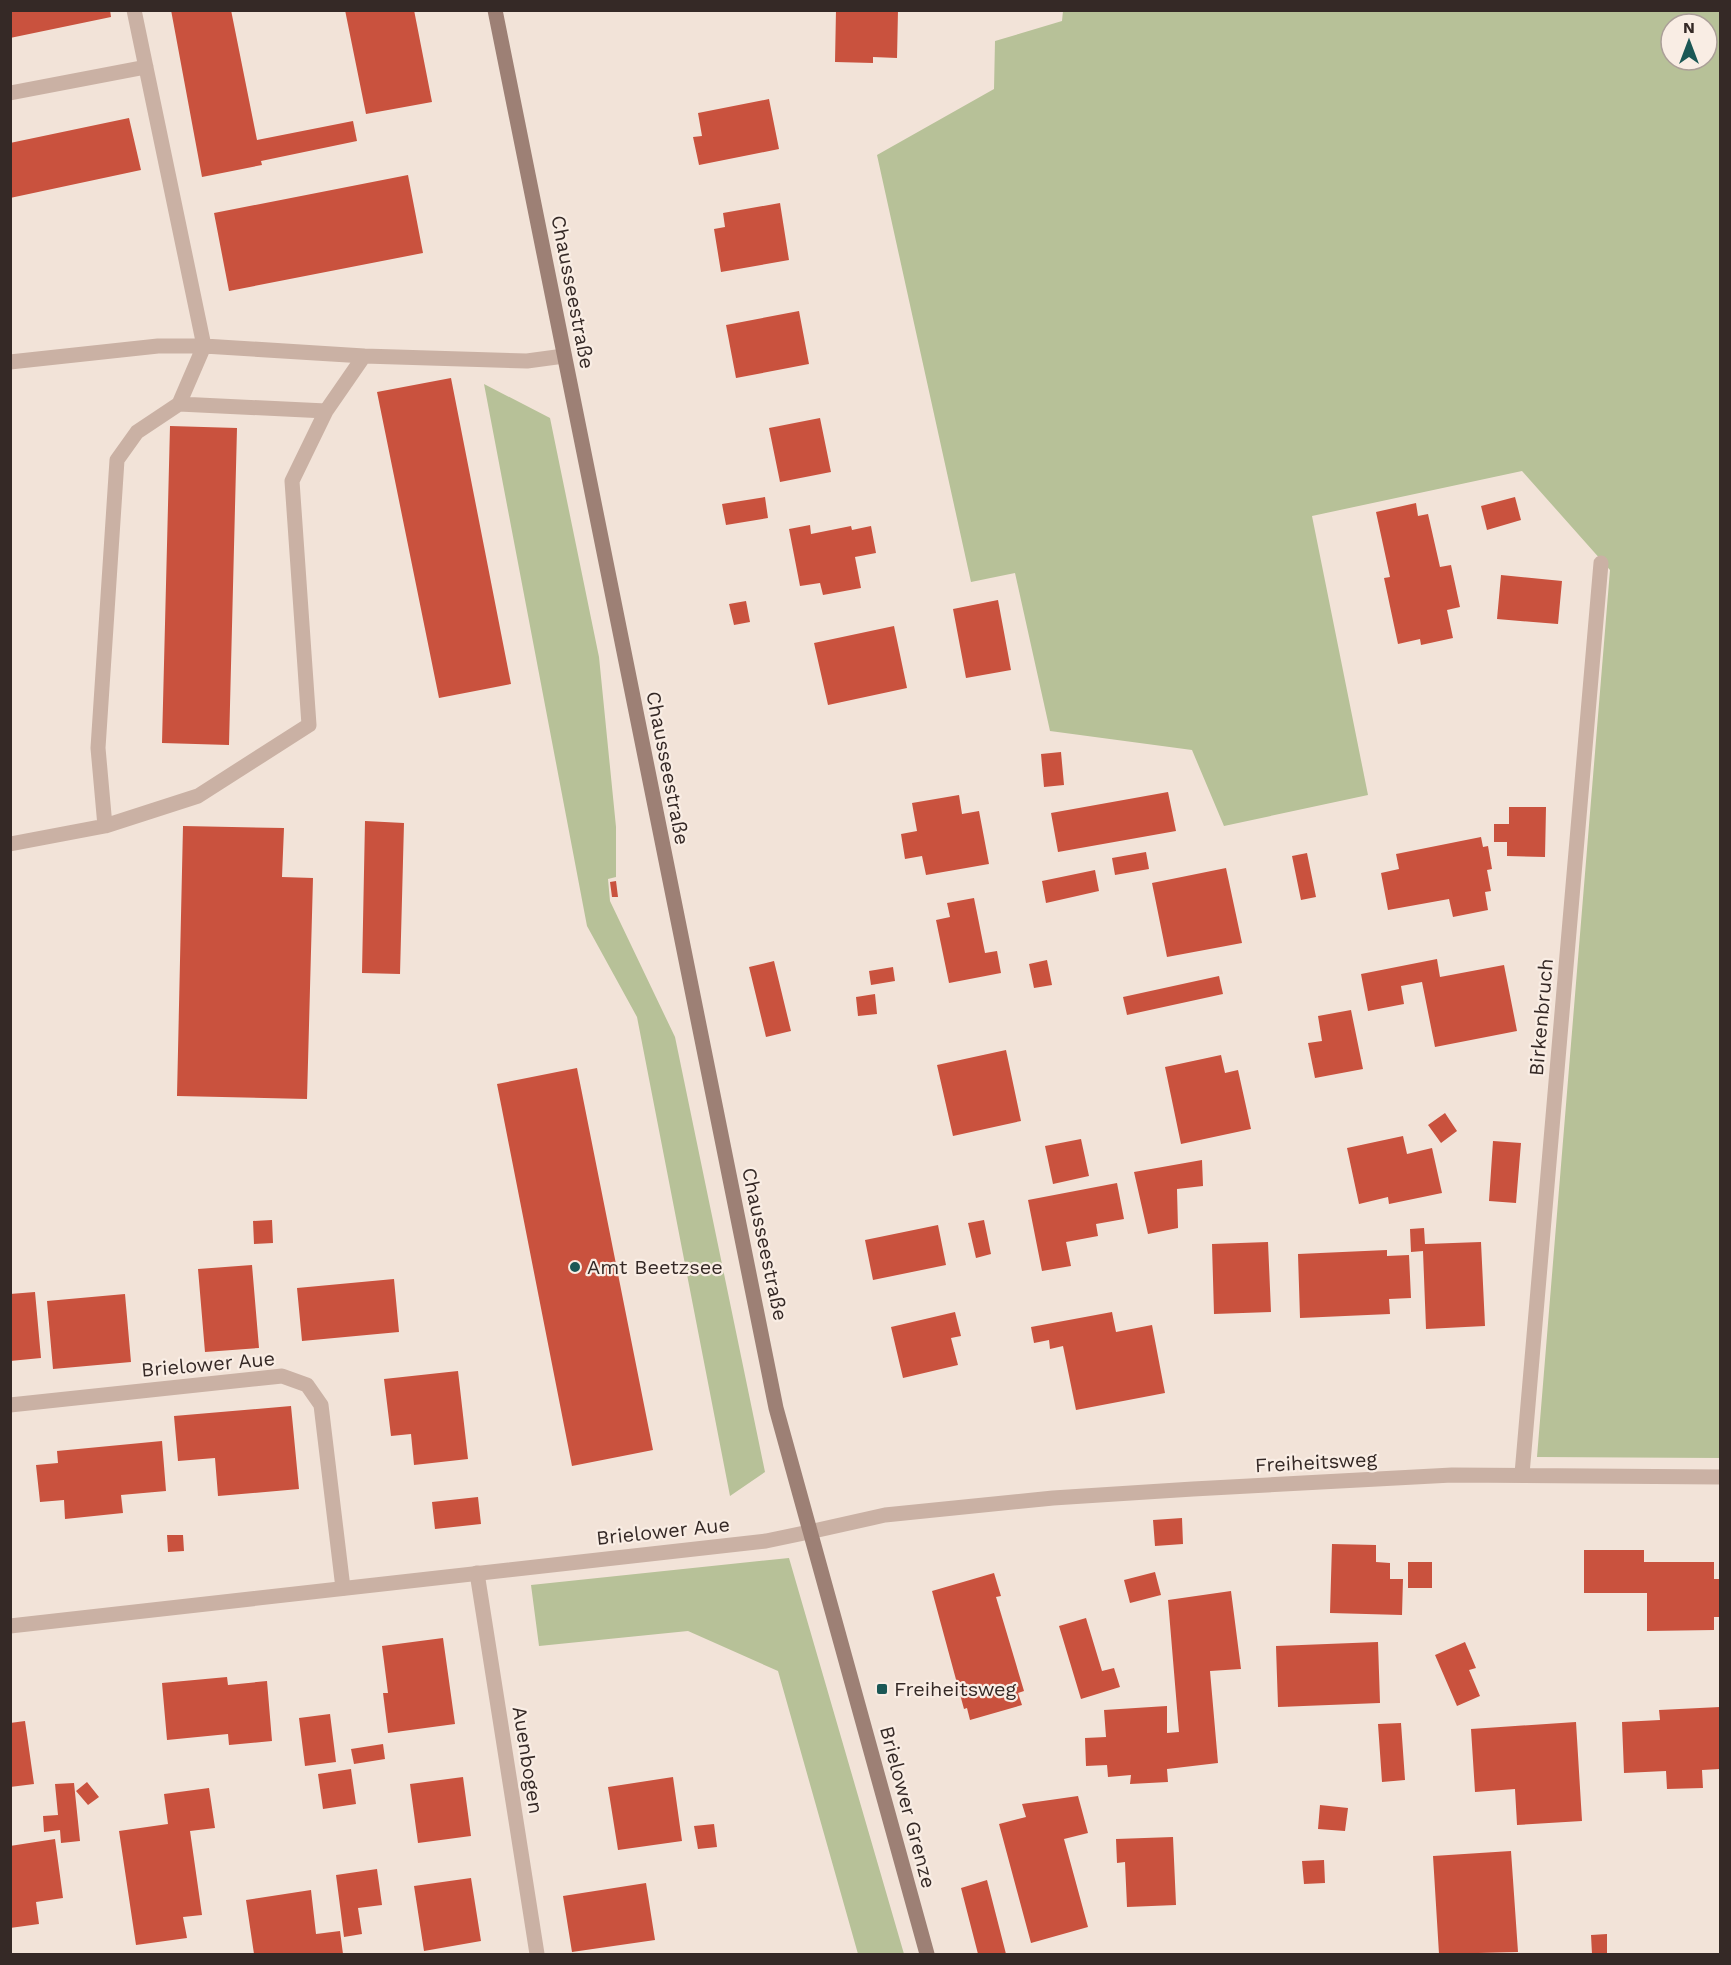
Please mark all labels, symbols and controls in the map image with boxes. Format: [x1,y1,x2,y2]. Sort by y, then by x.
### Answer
north arrow [1659,12,1719,72]
text: N [1683,18,1695,37]
street label: Chausseestraße [546,213,600,371]
street label: Chausseestraße [641,689,695,847]
street label: Birkenbruch [1524,957,1558,1077]
street label: Chausseestraße [737,1165,793,1323]
place label: Amt Beetzsee [587,1255,723,1279]
marker: Amt Beetzsee [568,1260,582,1274]
street label: Brielower Aue [140,1346,276,1382]
street label: Freiheitsweg [1254,1447,1378,1477]
street label: Brielower Aue [595,1512,731,1550]
place label: Freiheitsweg [894,1677,1017,1701]
marker: Freiheitsweg [875,1682,889,1696]
street label: Auenbogen [508,1705,548,1815]
street label: Brielower Grenze [875,1723,941,1891]

